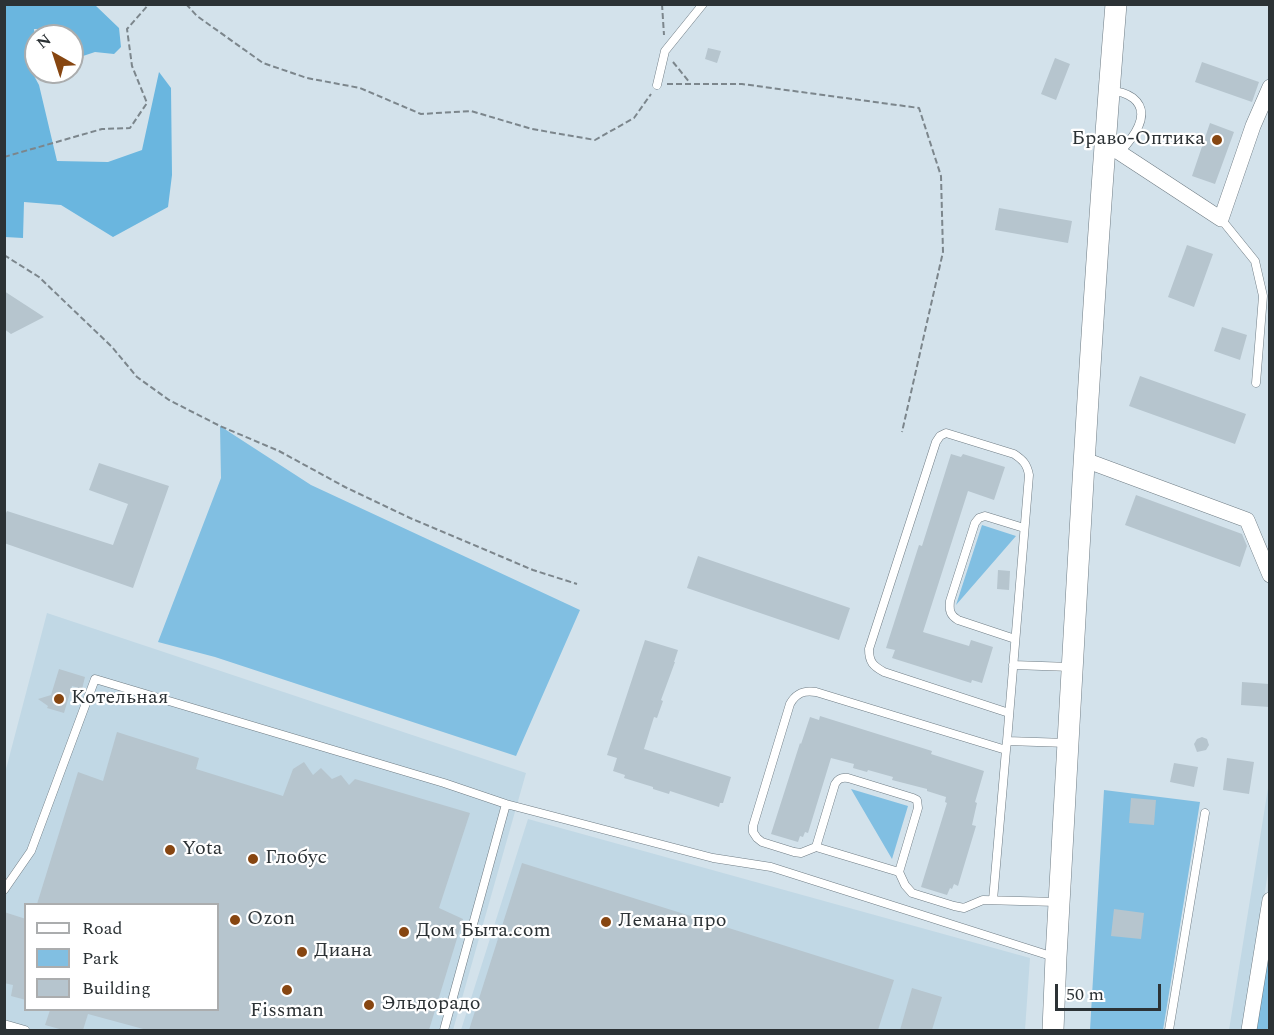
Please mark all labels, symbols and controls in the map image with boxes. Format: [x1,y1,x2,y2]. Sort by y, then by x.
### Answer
north arrow [24,24,84,84]
text: N [31,28,57,55]
place label: Браво-Оптика [1072,128,1205,152]
marker: Браво-Оптика [1210,133,1224,147]
place label: Котельная [71,687,168,711]
marker: Котельная [52,692,66,706]
place label: Yota [182,838,223,862]
marker: Yota [163,843,177,857]
place label: Глобус [265,847,327,871]
marker: Глобус [246,852,260,866]
legend [24,903,219,1011]
place label: Ozon [247,908,295,932]
place label: Лемана про [618,910,726,934]
marker: Ozon [228,913,242,927]
text: Road [82,915,123,942]
marker: Лемана про [599,915,613,929]
place label: Дом Быта.com [416,920,551,944]
marker: Дом Быта.com [397,925,411,939]
place label: Диана [314,940,372,964]
text: Park [82,945,119,972]
marker: Диана [295,945,309,959]
scale bar [1058,972,1164,1010]
text: Building [82,975,151,1002]
text: 50 m [1066,981,1104,1008]
marker: Fissman [280,983,294,997]
place label: Эльдорадо [381,993,481,1017]
marker: Эльдорадо [362,998,376,1012]
place label: Fissman [250,1000,324,1024]

